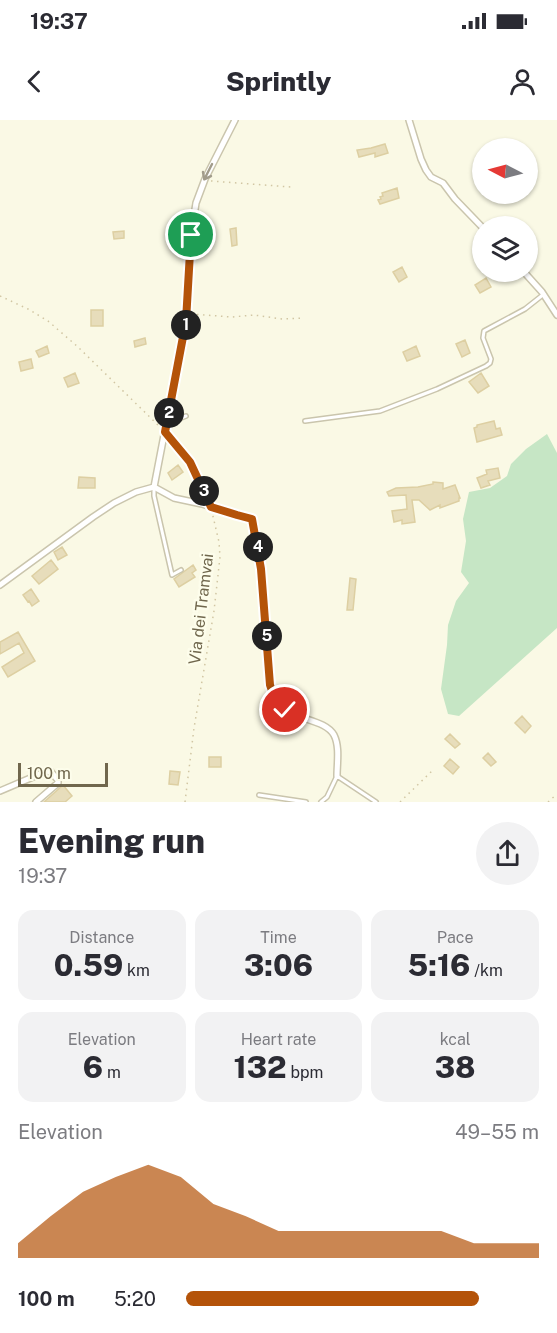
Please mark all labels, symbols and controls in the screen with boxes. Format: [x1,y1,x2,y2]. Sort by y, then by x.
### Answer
text: 19:37 [30,8,88,34]
icon: back [18,65,51,98]
text: Sprintly [226,65,331,97]
icon: person [506,65,539,98]
north arrow [472,138,538,204]
map controls [472,138,538,282]
one-way arrow [202,163,214,180]
pin [165,209,216,260]
button: layers [472,216,538,282]
icon: arrive [174,218,207,251]
pin: 1 [171,310,201,340]
text: 1 [183,315,189,334]
pin: 2 [154,398,184,428]
text: 2 [164,403,174,422]
pin: 3 [189,476,219,506]
text: 3 [199,481,209,500]
pin: 4 [243,532,273,562]
text: 4 [253,537,263,556]
street label: Via dei Tramvai [185,552,217,666]
pin: 5 [252,621,282,651]
text: 5 [262,626,272,645]
pin [259,684,310,735]
icon: check [268,693,301,726]
scale bar [18,760,108,788]
text: 100 m [27,764,71,783]
text: Evening run [18,822,205,860]
button: share [476,822,539,885]
text: 19:37 [18,864,67,888]
text: Distance [69,928,134,947]
text: Time [260,928,297,947]
text: Pace [437,928,473,947]
text: 0.59 [54,947,123,983]
text: 3:06 [244,947,313,983]
text: 5:16 [408,947,470,983]
text: km [123,961,150,980]
text: /km [470,961,503,980]
text: Elevation [68,1030,136,1049]
text: Heart rate [241,1030,316,1049]
text: kcal [440,1030,471,1049]
text: 6 [83,1049,103,1085]
text: 132 [234,1049,287,1085]
text: 38 [435,1049,476,1085]
text: m [103,1063,121,1082]
text: bpm [287,1063,323,1082]
text: Elevation [18,1120,103,1144]
text: 49–55 m [455,1120,539,1144]
text: 100 m [18,1287,75,1311]
text: 5:20 [114,1287,156,1311]

